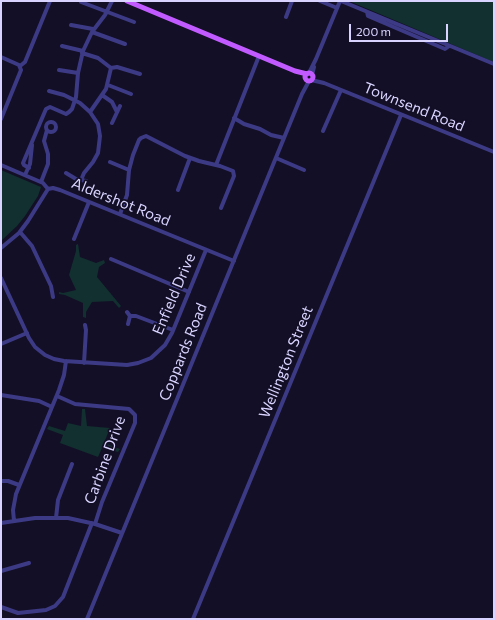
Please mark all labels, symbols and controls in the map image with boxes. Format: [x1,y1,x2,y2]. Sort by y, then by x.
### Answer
scale bar [351,16,450,42]
text: 200 m [356,24,391,38]
street label: Townsend Road [361,78,467,136]
street label: Aldershot Road [69,174,173,230]
street label: Enfield Drive [149,251,199,337]
street label: Coppards Road [155,300,211,404]
street label: Wellington Street [255,303,317,421]
street label: Carbine Drive [81,413,129,507]

